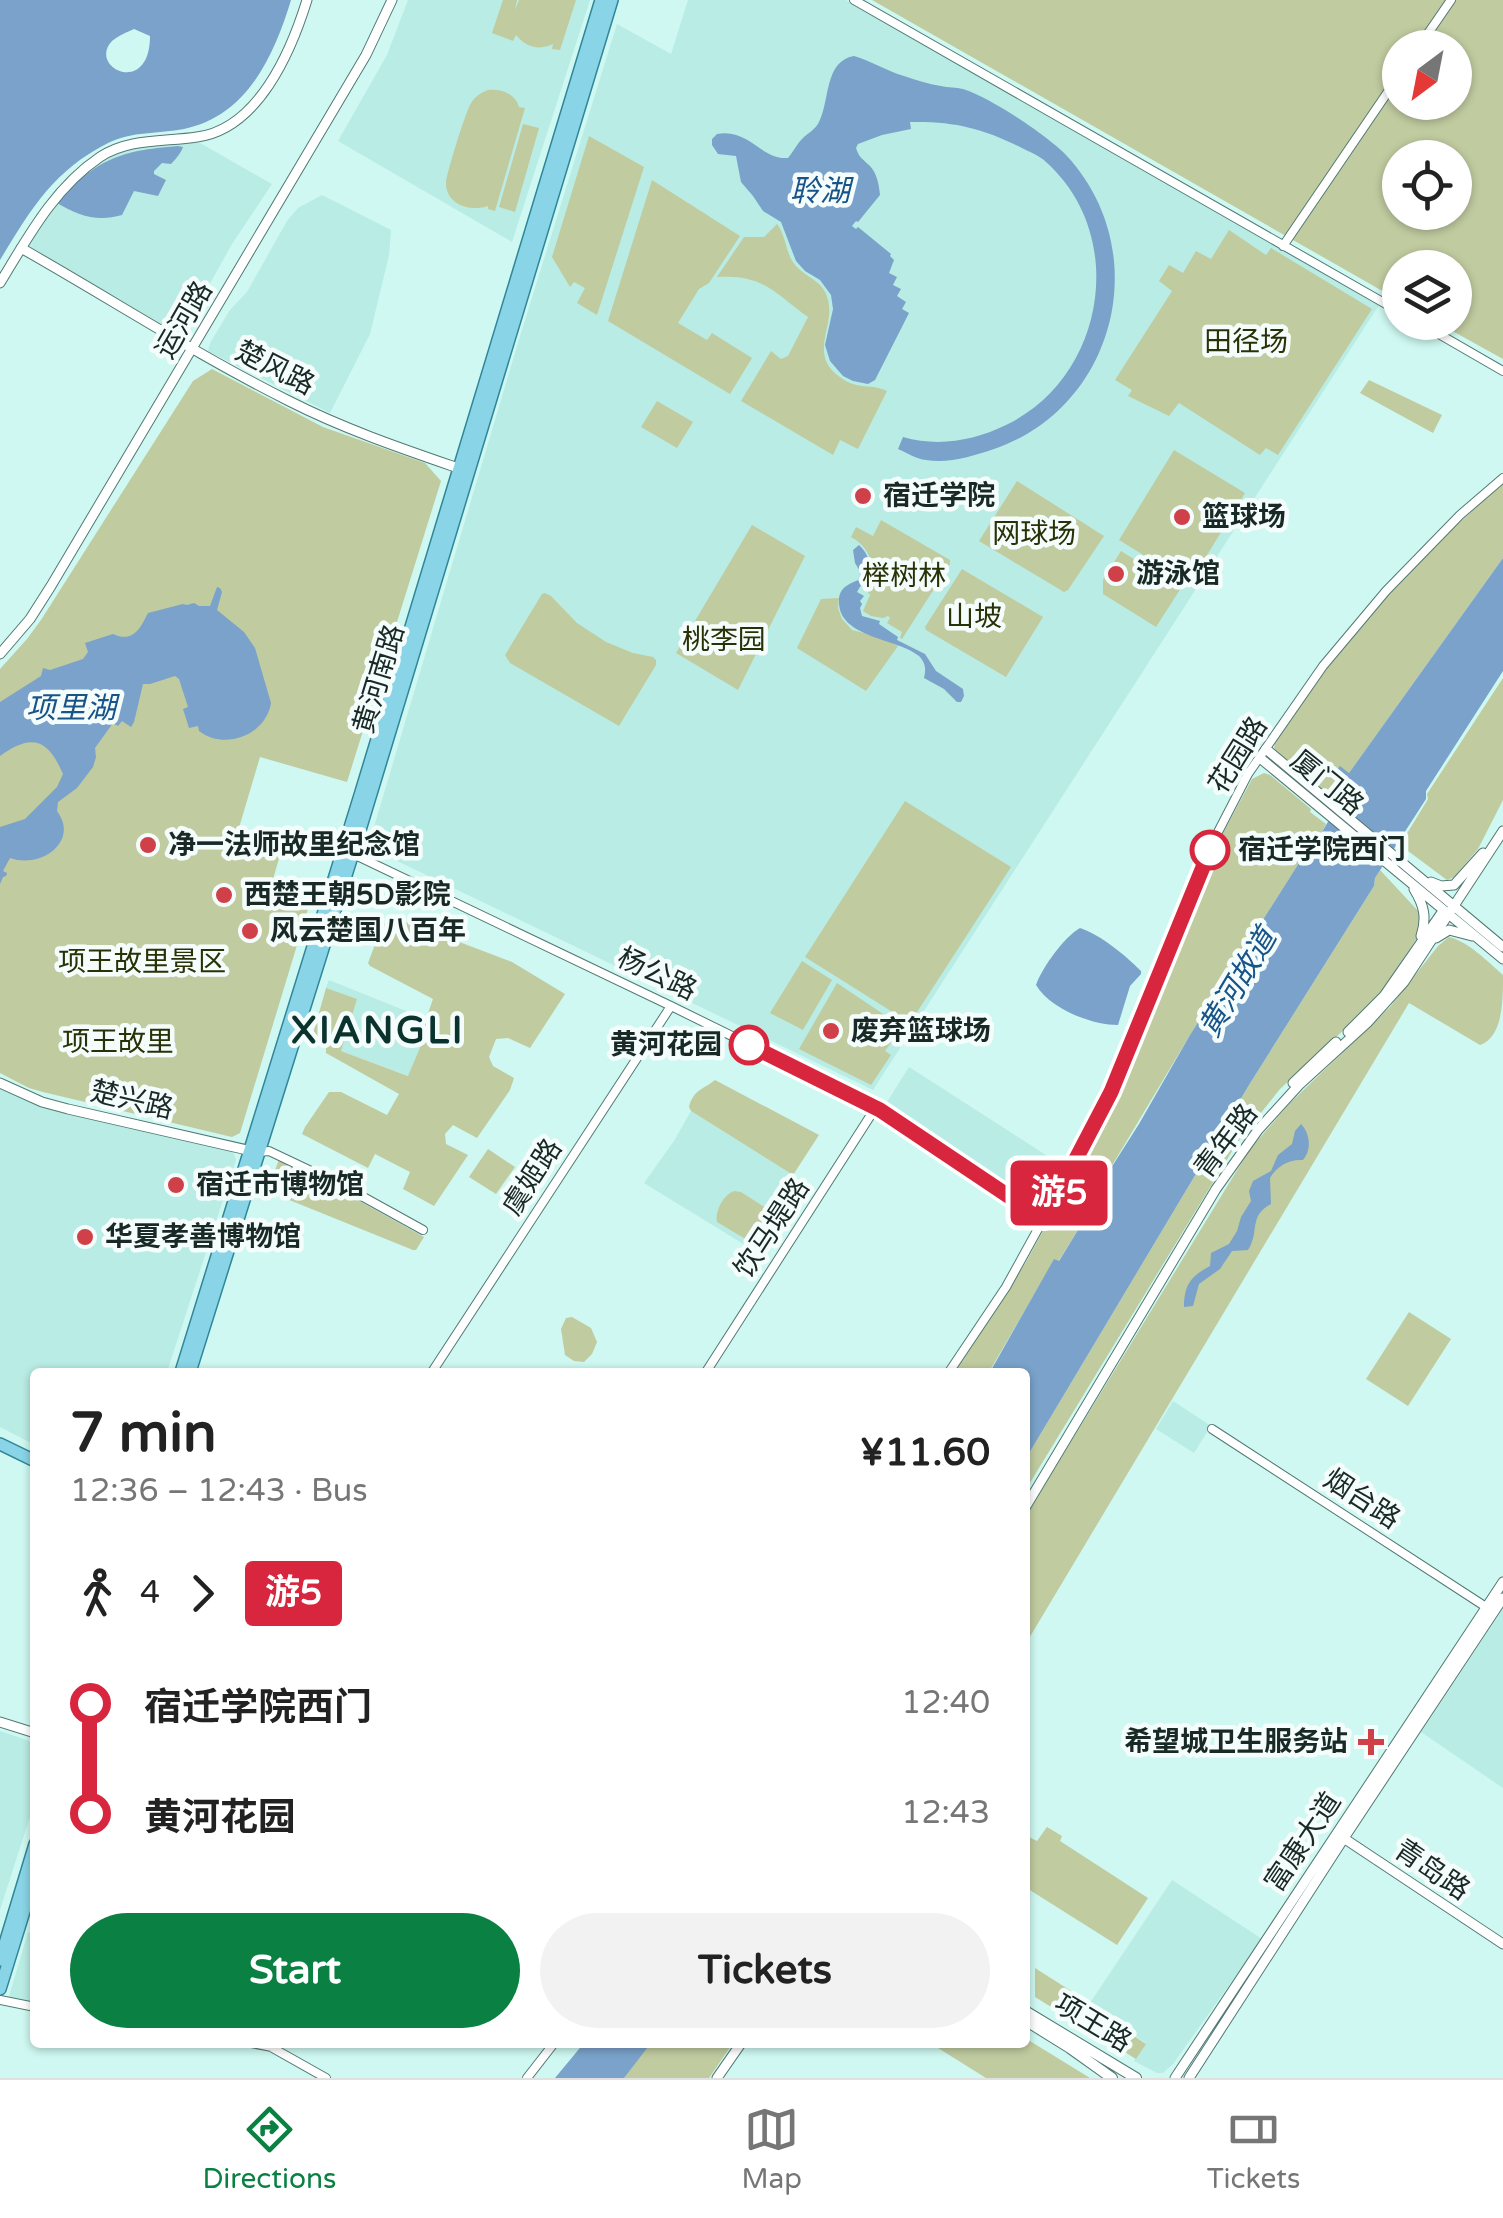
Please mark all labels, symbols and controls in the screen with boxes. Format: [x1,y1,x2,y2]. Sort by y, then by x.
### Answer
north arrow [1382,30,1472,120]
map controls [1382,30,1472,340]
button: locate [1382,140,1472,230]
water label: 聆湖 [790,173,854,210]
button: layers [1382,250,1472,340]
street label: 运河路 [148,275,220,365]
park label: 田径场 [1204,325,1288,359]
street label: 楚风路 [230,334,320,402]
place label: 宿迁学院 [883,479,995,513]
marker: 宿迁学院 [852,485,874,507]
place label: 篮球场 [1202,500,1286,534]
marker: 篮球场 [1171,506,1193,528]
park label: 网球场 [992,517,1076,551]
place label: 游泳馆 [1136,557,1220,591]
park label: 榉树林 [862,559,946,593]
marker: 游泳馆 [1105,563,1127,585]
park label: 山坡 [946,600,1002,634]
street label: 黄河南路 [346,620,412,738]
park label: 桃李园 [682,623,766,657]
water label: 项里湖 [26,690,120,727]
street label: 花园路 [1201,710,1275,800]
street label: 厦门路 [1284,743,1370,823]
place label: 净一法师故里纪念馆 [168,828,420,862]
marker: 宿迁学院西门 [1191,831,1229,869]
place label: 宿迁学院西门 [1238,833,1406,867]
marker: 净一法师故里纪念馆 [137,834,159,856]
place label: 西楚王朝5D影院 [244,878,451,912]
marker: 西楚王朝5D影院 [213,884,235,906]
place label: 风云楚国八百年 [270,914,466,948]
water label: 黄河故道 [1191,919,1287,1044]
marker: 风云楚国八百年 [239,920,261,942]
street label: 杨公路 [612,940,702,1008]
park label: 项王故里景区 [58,945,226,979]
district label: XIANGLI [291,1008,465,1054]
place label: 废弃篮球场 [851,1014,991,1048]
marker: 废弃篮球场 [820,1020,842,1042]
park label: 项王故里 [62,1025,174,1059]
marker: 黄河花园 [730,1026,768,1064]
place label: 黄河花园 [610,1028,722,1062]
street label: 楚兴路 [87,1074,177,1126]
street label: 青年路 [1187,1097,1265,1185]
street label: 虞姬路 [495,1133,569,1221]
line badge: 游5 [1014,1160,1104,1226]
place label: 宿迁市博物馆 [196,1168,364,1202]
street label: 饮马堤路 [727,1172,817,1284]
text: 游5 [1031,1172,1087,1214]
marker: 宿迁市博物馆 [165,1174,187,1196]
place label: 华夏孝善博物馆 [105,1220,301,1254]
marker: 华夏孝善博物馆 [74,1226,96,1248]
text: 7 min [70,1401,217,1467]
text: ¥11.60 [860,1430,990,1476]
street label: 烟台路 [1318,1462,1406,1536]
text: 12:36 – 12:43 · Bus [70,1472,368,1510]
icon: walk [70,1566,125,1621]
icon: forward [175,1566,230,1621]
text: 游5 [265,1572,322,1614]
text: 4 [140,1574,160,1612]
text: 12:40 [901,1684,990,1722]
text: 宿迁学院西门 [144,1685,372,1731]
place label: 希望城卫生服务站 [1124,1725,1348,1759]
marker: 希望城卫生服务站 [1358,1729,1384,1755]
street label: 富康大道 [1258,1786,1348,1898]
text: 12:43 [901,1794,990,1832]
text: 黄河花园 [144,1795,296,1841]
street label: 青岛路 [1388,1832,1476,1908]
button: Start [70,1913,520,2028]
button: Tickets [540,1913,990,2028]
street label: 项王路 [1048,1987,1138,2059]
tab: Directions [202,2102,336,2196]
tab: Map [741,2102,802,2196]
tab: Tickets [1207,2102,1300,2196]

